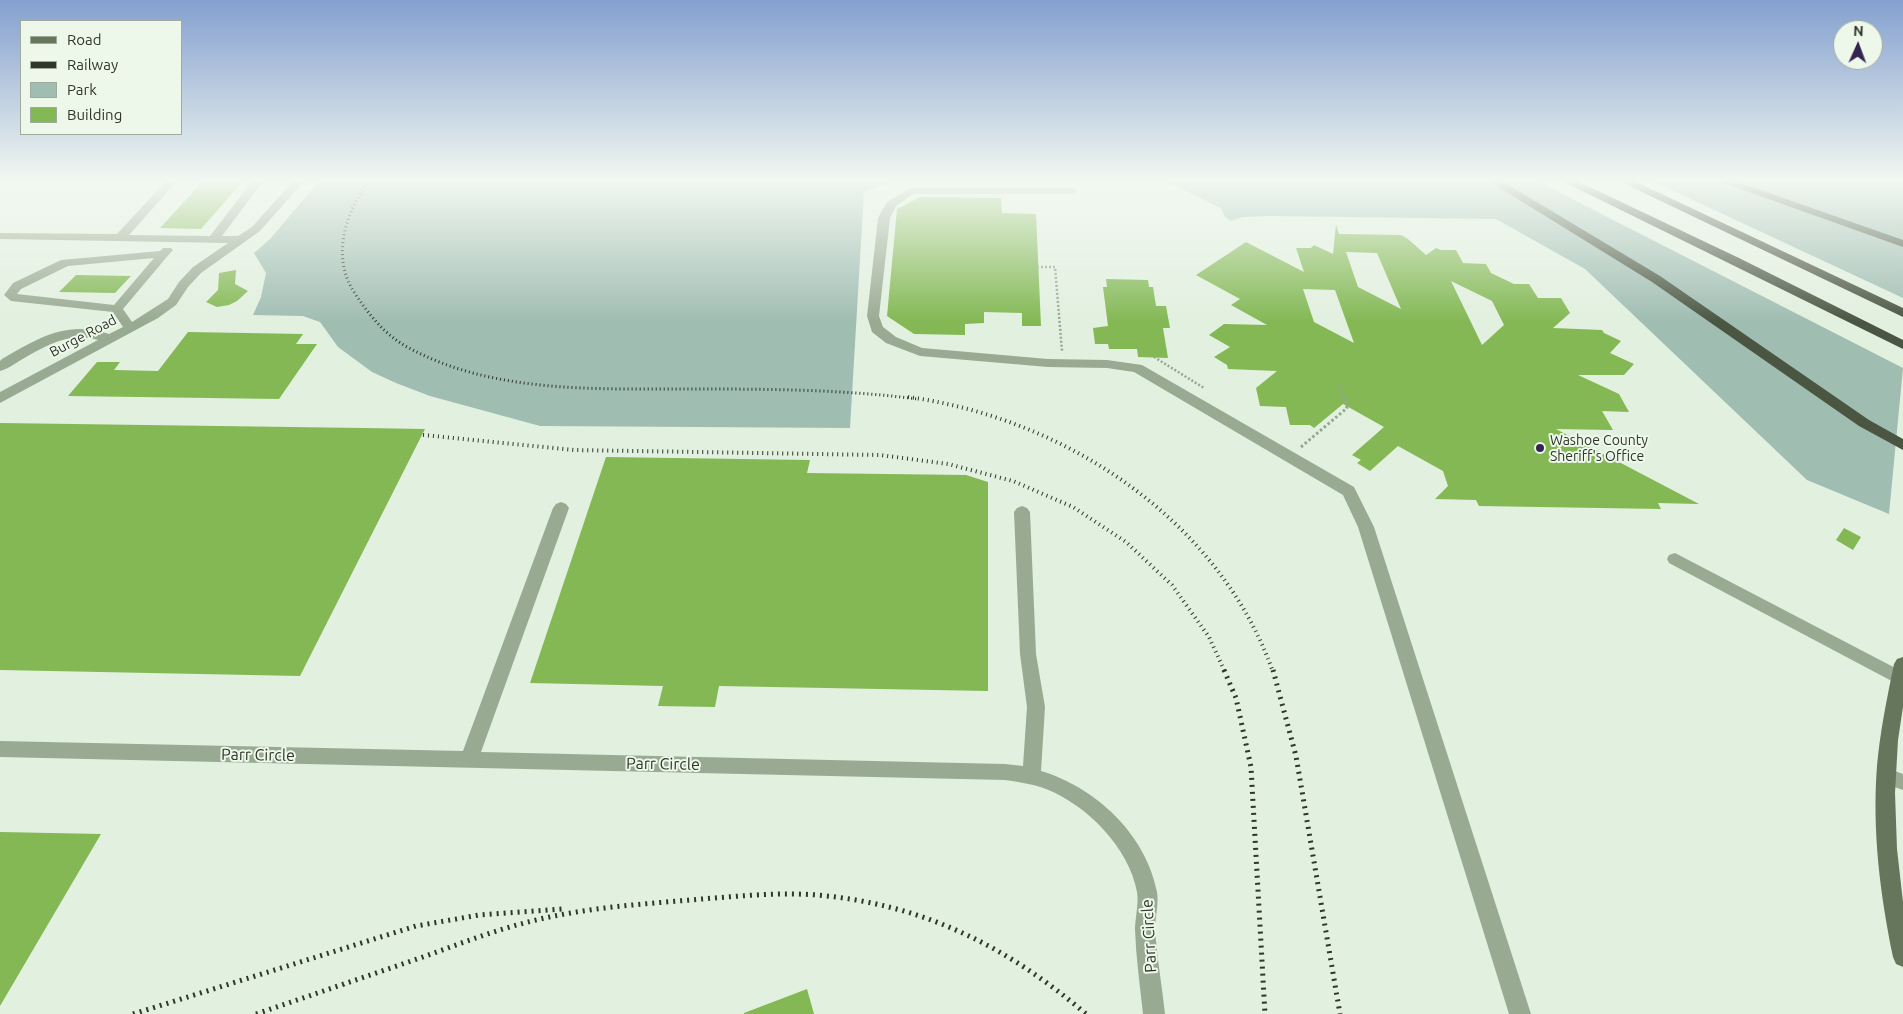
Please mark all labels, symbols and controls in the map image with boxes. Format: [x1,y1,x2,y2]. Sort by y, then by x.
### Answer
legend [20,20,182,135]
north arrow [1833,20,1883,70]
text: N [1853,23,1864,39]
text: Road [67,31,102,48]
text: Railway [67,56,118,73]
text: Park [67,81,97,98]
text: Building [67,106,122,123]
street label: Burge Road [47,311,119,361]
place label: Washoe County Sheriff's Office [1550,432,1648,464]
marker: Washoe County Sheriff's Office [1534,442,1546,454]
street label: Parr Circle [221,745,295,765]
street label: Parr Circle [626,754,700,774]
street label: Parr Circle [1137,899,1161,973]

